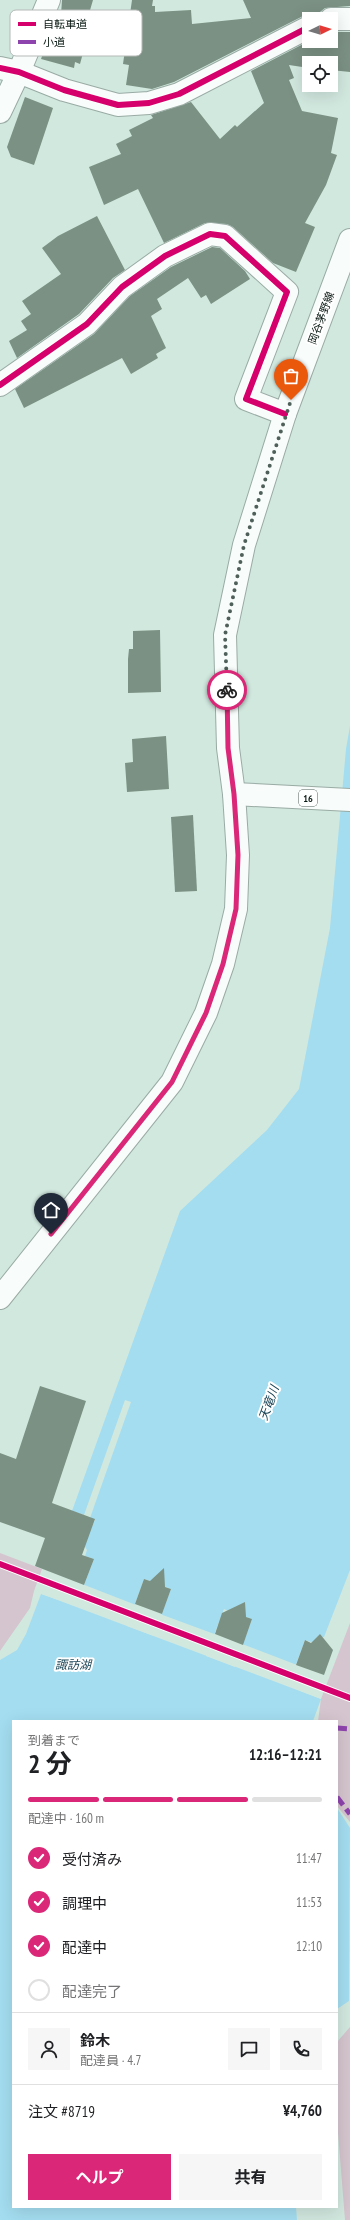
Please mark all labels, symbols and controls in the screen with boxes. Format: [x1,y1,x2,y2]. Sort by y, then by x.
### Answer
legend [10,10,142,56]
north arrow [302,12,338,48]
map controls [302,12,338,92]
text: 自転車道 [43,17,87,31]
text: 小道 [43,35,65,49]
button: locate [302,56,338,92]
street label: 岡谷茅野線 [305,290,337,346]
pin [274,359,308,400]
icon: bag [280,365,302,387]
courier [207,670,247,710]
icon: bike [216,679,238,701]
road number: 16 [299,790,317,806]
pin [34,1193,68,1234]
icon: home [40,1199,62,1221]
water label: 天竜川 [255,1381,282,1422]
water label: 諏訪湖 [55,1657,93,1672]
text: 到着まで [28,1732,80,1749]
text: 12:16–12:21 [249,1745,322,1764]
text: 2 分 [28,1747,72,1780]
text: 配達中 · 160 m [28,1810,104,1827]
icon: check [28,1847,50,1869]
text: 受付済み [62,1850,122,1869]
text: 11:47 [296,1850,322,1867]
icon: check [28,1891,50,1913]
text: 調理中 [62,1894,107,1913]
text: 11:53 [296,1894,322,1911]
icon: check [28,1935,50,1957]
text: 配達中 [62,1938,107,1957]
text: 12:10 [296,1938,322,1955]
text: 配達完了 [62,1982,122,2001]
button: person [28,2028,70,2070]
button: chat [228,2028,270,2070]
button: phone [280,2028,322,2070]
text: 鈴木 [80,2031,110,2050]
text: 配達員 · 4.7 [80,2052,141,2069]
text: ¥4,760 [283,2101,322,2120]
text: 注文 #8719 [28,2102,95,2121]
button: ヘルプ [28,2154,171,2200]
button: 共有 [179,2154,322,2200]

